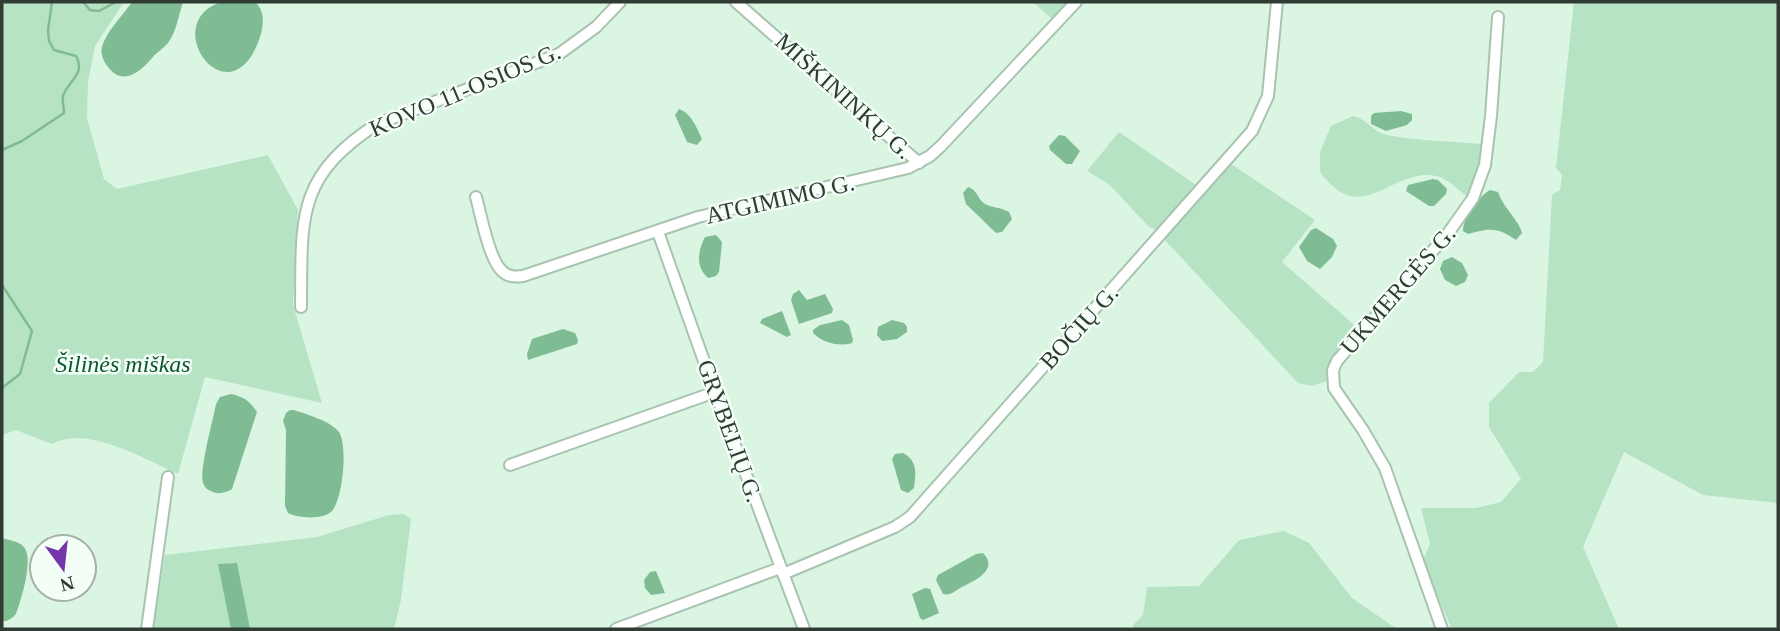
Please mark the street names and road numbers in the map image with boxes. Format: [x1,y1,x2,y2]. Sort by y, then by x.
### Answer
street label: MIŠKININKŲ G. [770,28,918,164]
street label: KOVO 11-OSIOS G. [366,38,564,142]
street label: ATGIMIMO G. [703,169,857,229]
street label: UKMERGĖS G. [1335,221,1461,359]
street label: BOČIŲ G. [1035,280,1123,374]
street label: GRYBELIŲ G. [692,356,768,506]

